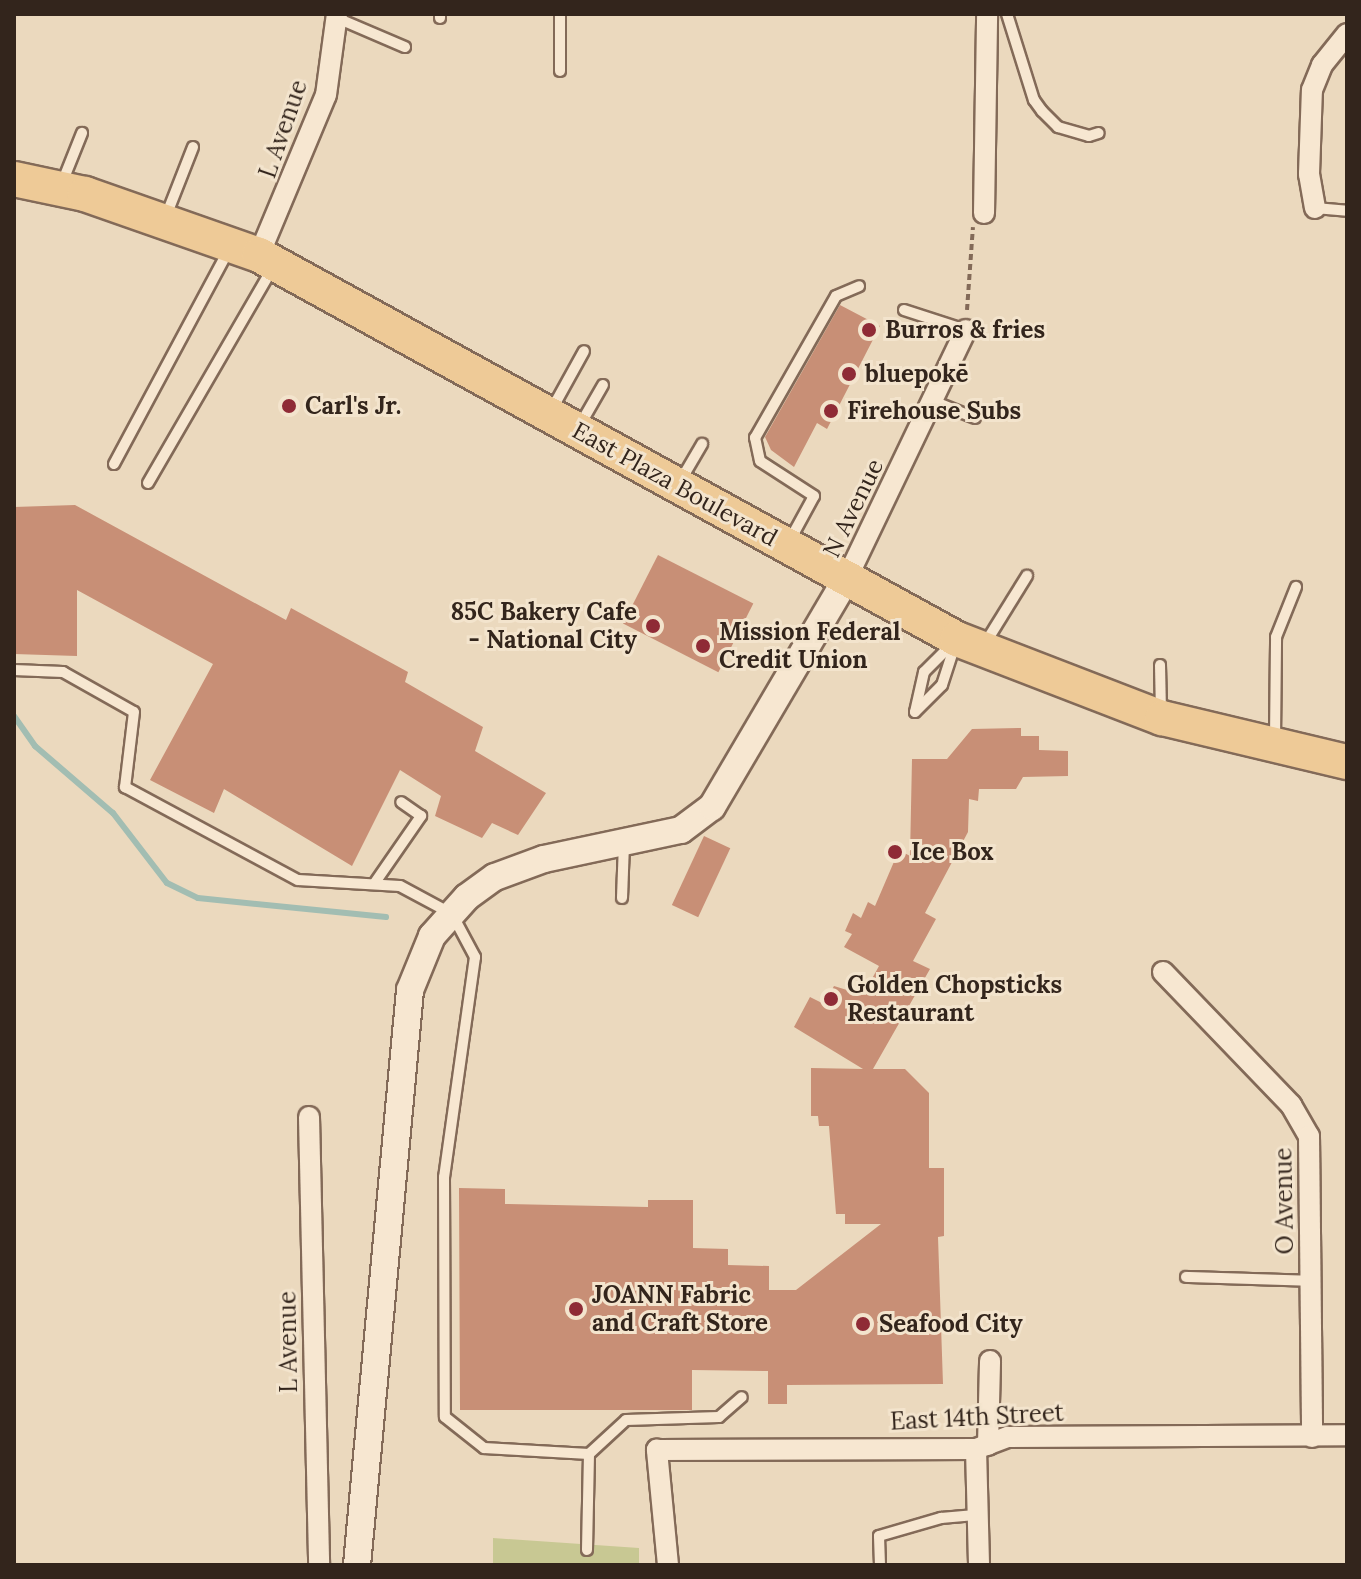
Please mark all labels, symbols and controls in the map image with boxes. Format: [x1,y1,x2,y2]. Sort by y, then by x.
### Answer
street label: L Avenue [253,76,313,182]
place label: Burros & fries [885,316,1045,344]
marker: Burros & fries [860,321,878,339]
place label: bluepokē [865,360,968,388]
marker: bluepokē [840,365,858,383]
place label: Carl's Jr. [305,392,401,420]
marker: Carl's Jr. [280,397,298,415]
place label: Firehouse Subs [847,397,1021,425]
marker: Firehouse Subs [822,402,840,420]
street label: East Plaza Boulevard [568,416,782,552]
street label: N Avenue [817,454,889,562]
place label: 85C Bakery Cafe - National City [450,598,637,654]
marker: 85C Bakery Cafe - National City [644,617,662,635]
place label: Mission Federal Credit Union [719,618,901,674]
marker: Mission Federal Credit Union [694,637,712,655]
place label: Ice Box [911,838,994,866]
marker: Ice Box [886,843,904,861]
place label: Golden Chopsticks Restaurant [847,971,1062,1027]
marker: Golden Chopsticks Restaurant [822,990,840,1008]
street label: O Avenue [1269,1147,1299,1255]
place label: JOANN Fabric and Craft Store [592,1281,768,1337]
street label: L Avenue [273,1291,303,1393]
marker: JOANN Fabric and Craft Store [567,1300,585,1318]
place label: Seafood City [879,1310,1023,1338]
marker: Seafood City [854,1315,872,1333]
street label: East 14th Street [889,1398,1065,1436]

